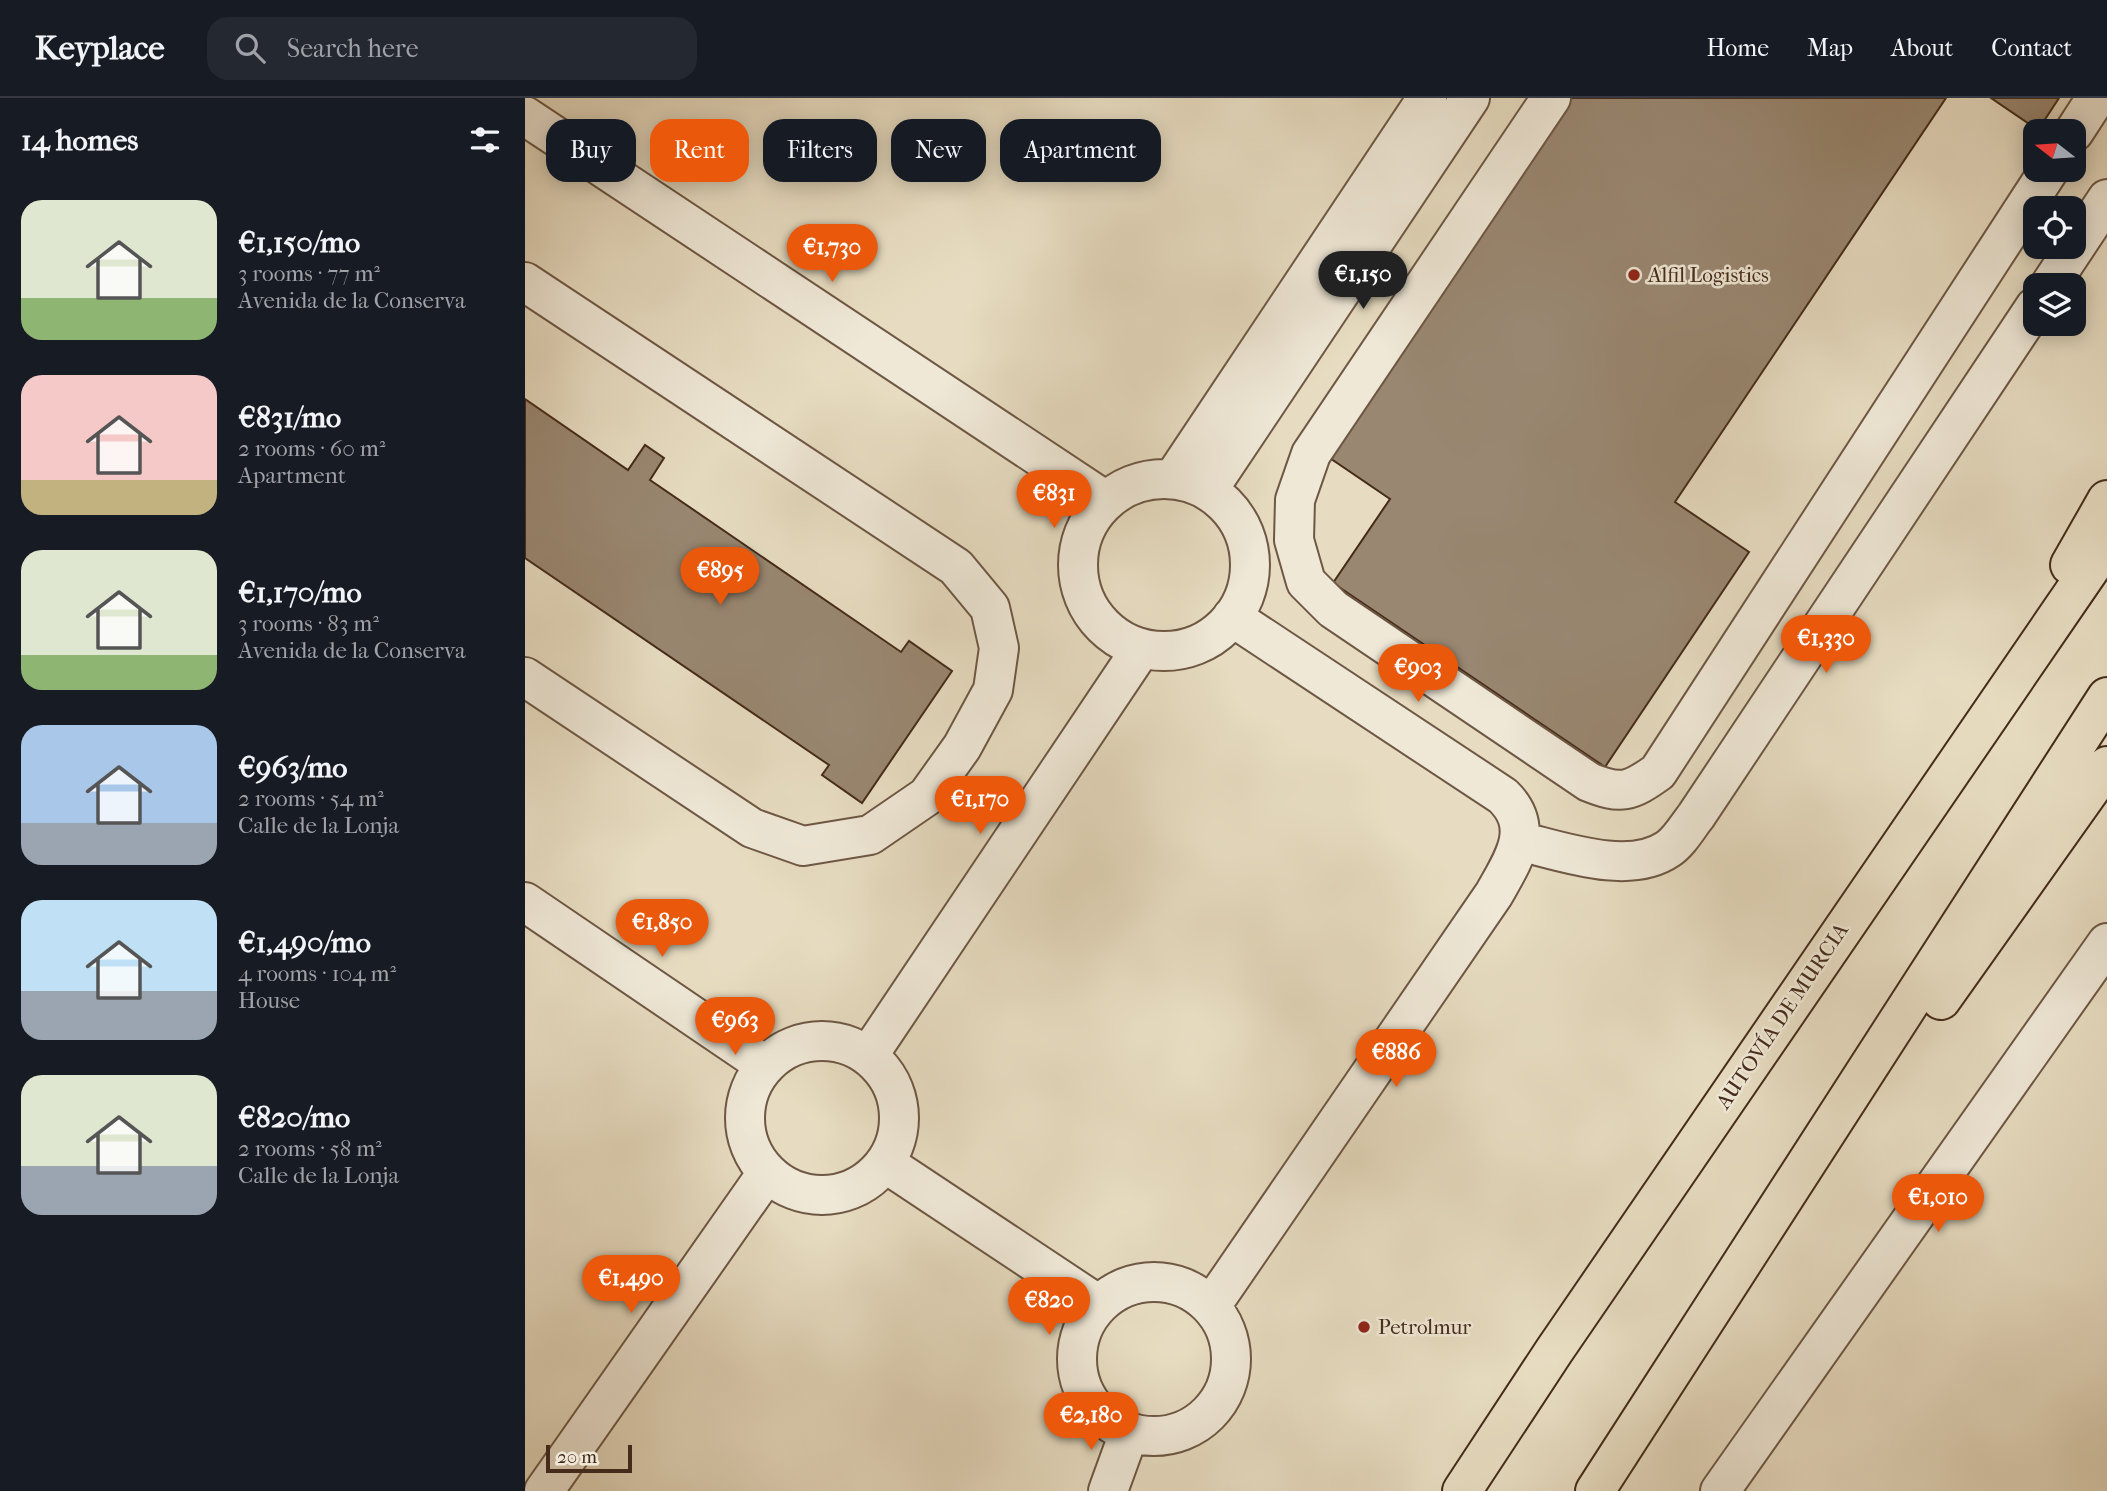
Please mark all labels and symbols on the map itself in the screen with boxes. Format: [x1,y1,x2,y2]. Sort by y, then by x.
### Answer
north arrow [2023,119,2086,182]
pin: €1,730 [775,225,889,284]
pin: €1,150 [1306,252,1420,311]
place label: Alfil Logistics [1647,263,1769,287]
marker: Alfil Logistics [1626,267,1642,283]
pin: €831 [1013,470,1095,530]
pin: €895 [679,547,761,607]
pin: €1,330 [1769,616,1883,675]
pin: €903 [1377,644,1459,704]
pin: €1,170 [923,776,1037,836]
pin: €1,850 [605,900,719,959]
street label: AUTOVÍA DE MURCIA [1710,918,1853,1114]
pin: €963 [694,998,776,1057]
pin: €886 [1355,1030,1437,1089]
pin: €1,010 [1881,1174,1995,1234]
pin: €1,490 [574,1256,688,1315]
pin: €820 [1008,1278,1090,1337]
place label: Petrolmur [1378,1315,1471,1339]
marker: Petrolmur [1356,1319,1372,1335]
pin: €2,180 [1034,1392,1148,1452]
scale bar [546,1442,632,1474]

